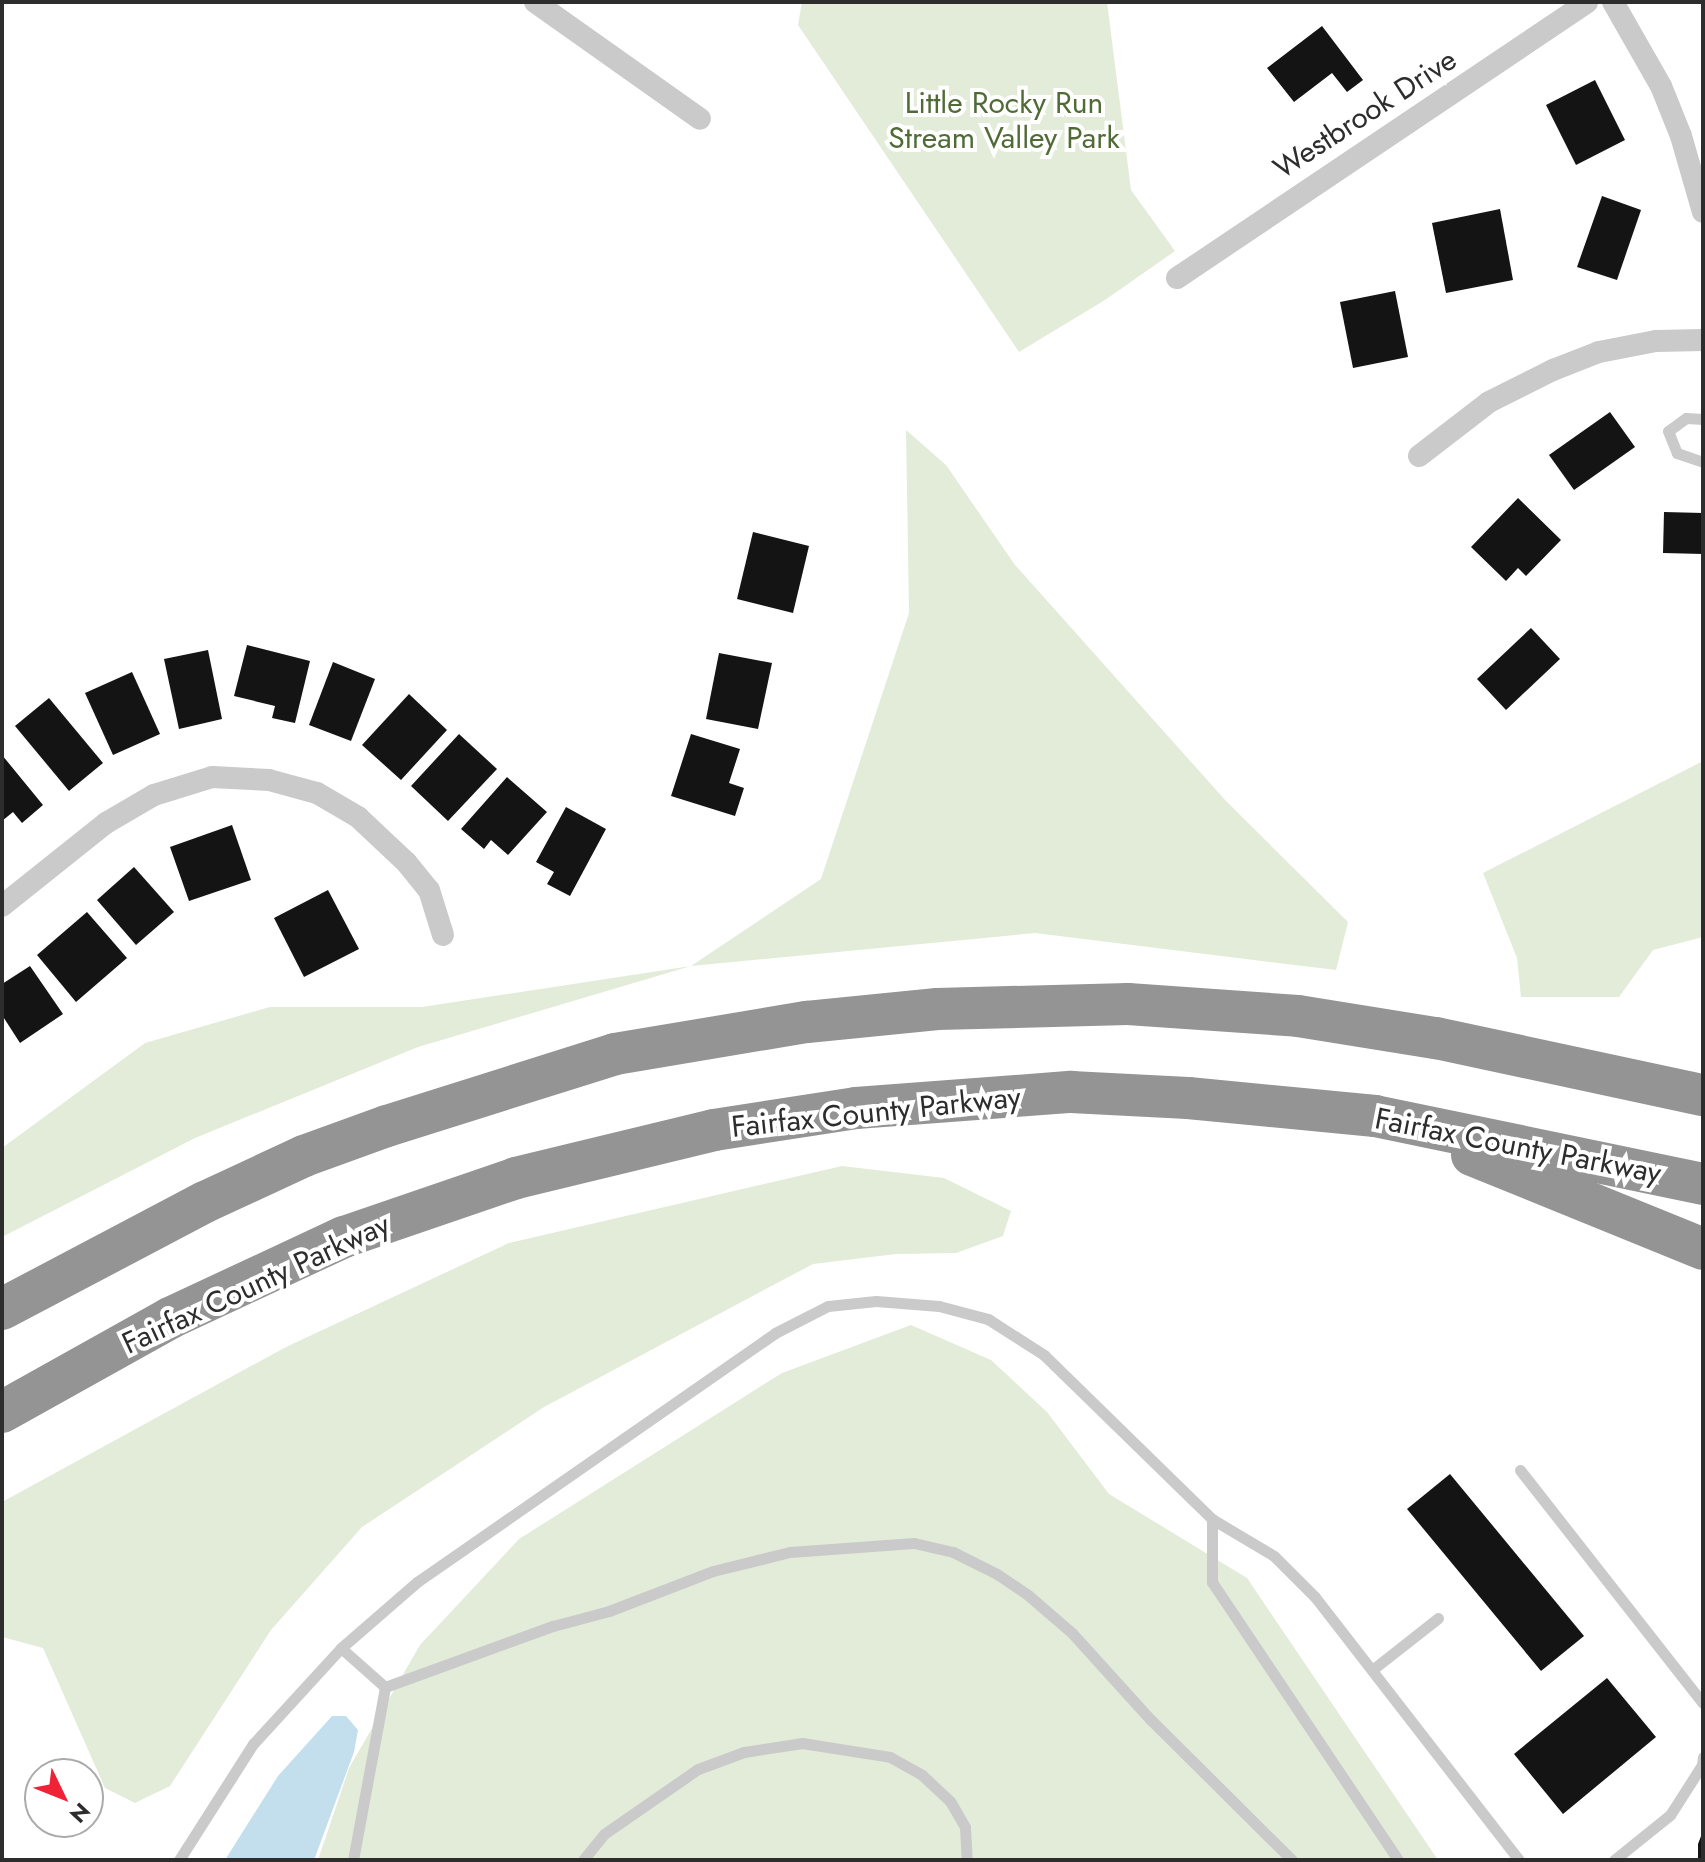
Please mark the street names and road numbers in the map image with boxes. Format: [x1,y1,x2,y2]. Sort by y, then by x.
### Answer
street label: Westbrook Drive [1267,42,1463,186]
street label: Fairfax County Parkway [729,1079,1023,1145]
street label: Fairfax County Parkway [1372,1101,1664,1191]
street label: Fairfax County Parkway [117,1206,395,1362]

